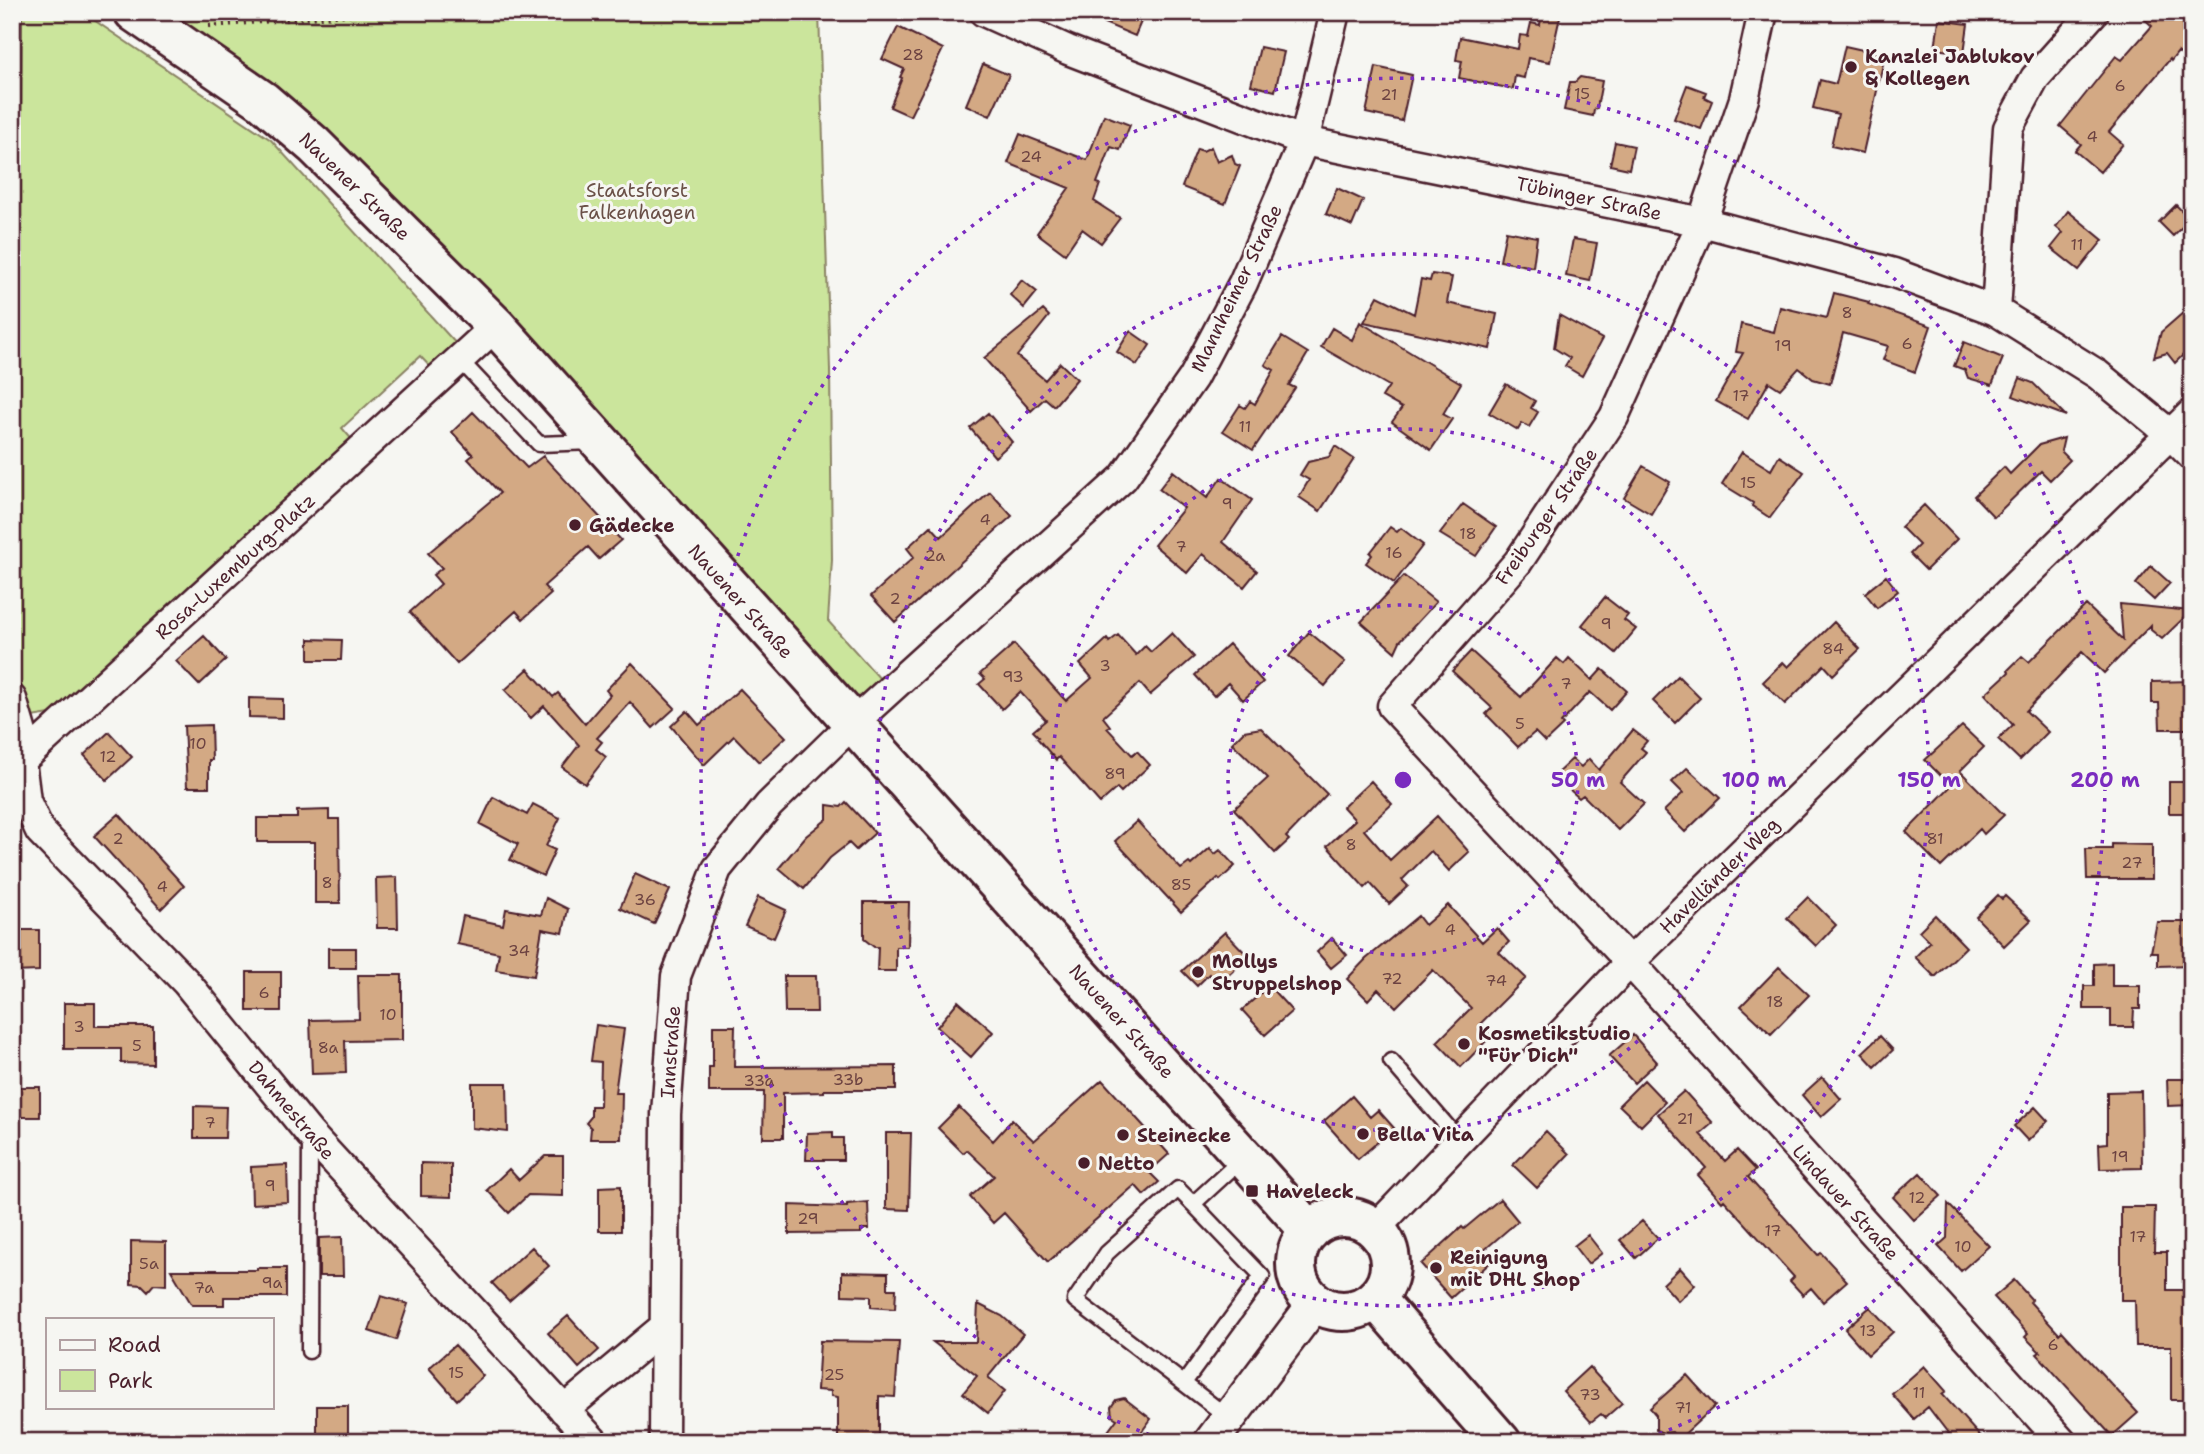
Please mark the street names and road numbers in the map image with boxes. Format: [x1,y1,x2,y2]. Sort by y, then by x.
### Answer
street label: Nauener Straße [294,127,416,246]
street label: Tübinger Straße [1514,171,1664,226]
street label: Mannheimer Straße [1185,200,1288,376]
street label: Freiburger Straße [1490,443,1603,590]
street label: Rosa-Luxemburg-Platz [150,488,321,645]
street label: Nauener Straße [683,539,799,664]
street label: Havelländer Weg [1654,812,1785,939]
street label: Nauener Straße [1064,959,1180,1084]
street label: Innstraße [655,1005,686,1099]
street label: Dahmestraße [243,1055,340,1165]
street label: Lindauer Straße [1787,1139,1904,1266]

